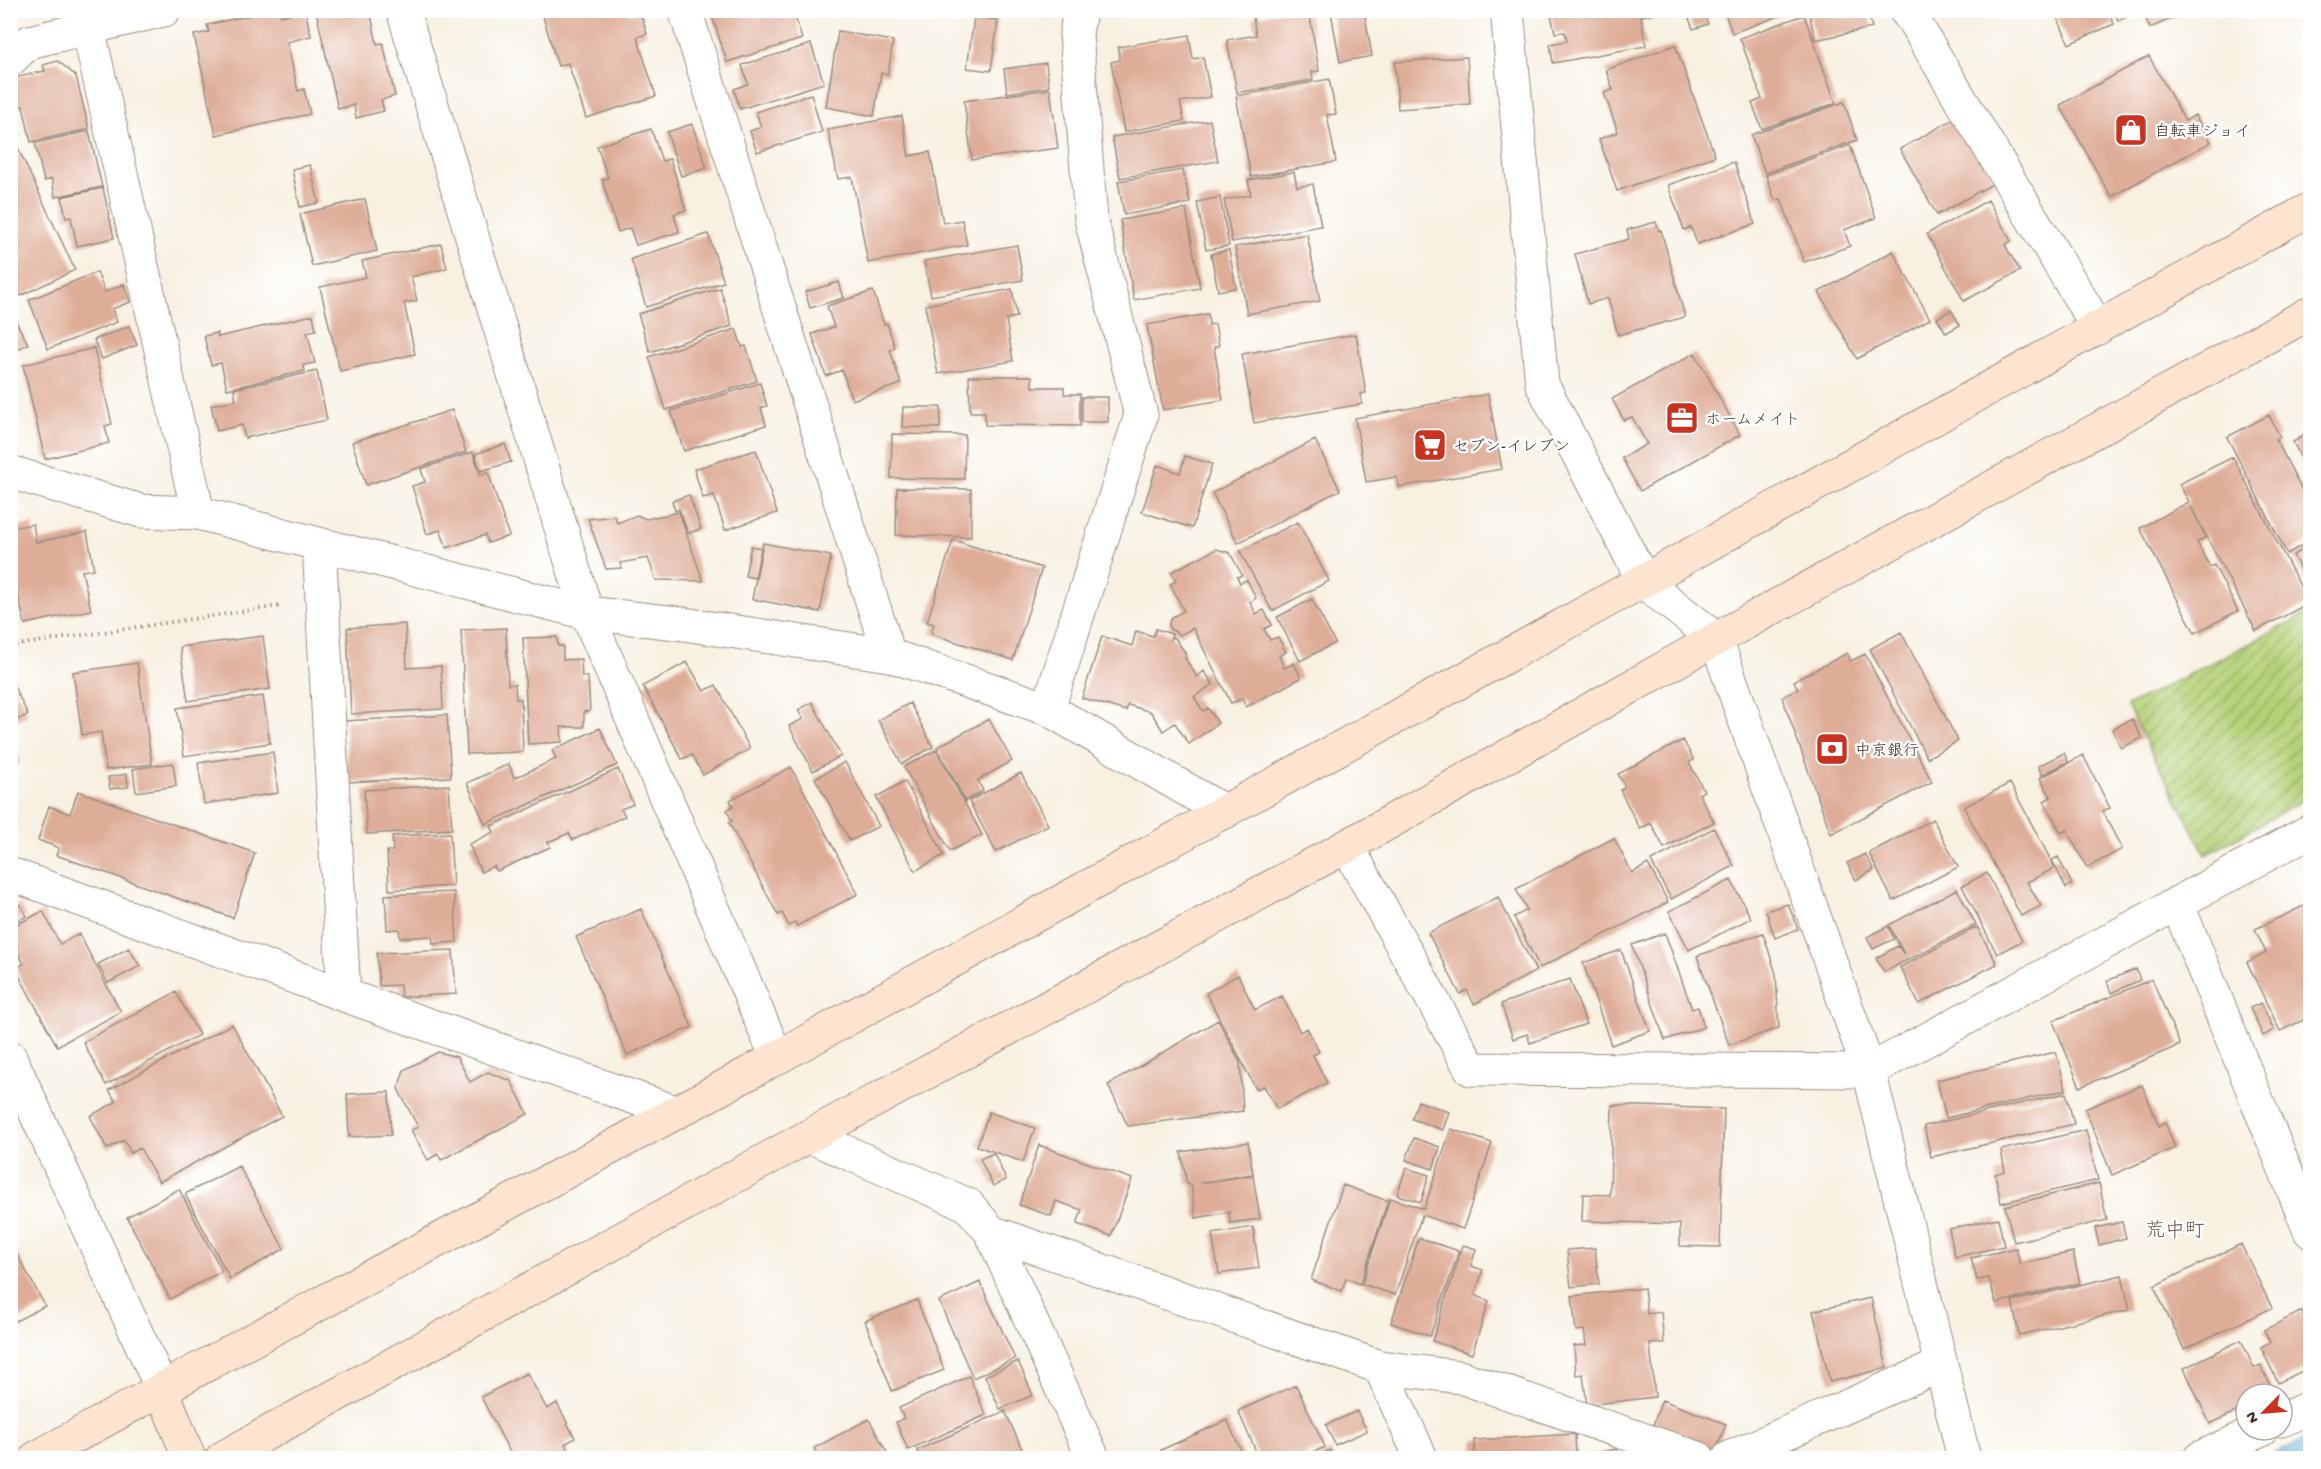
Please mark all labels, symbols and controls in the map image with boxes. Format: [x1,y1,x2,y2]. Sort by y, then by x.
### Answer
shop icon: 自転車ジョイ [2113,112,2149,148]
place label: 自転車ジョイ [2154,122,2250,143]
office icon: ホームメイト [1664,400,1700,436]
place label: ホームメイト [1705,412,1800,431]
supermarket icon: セブン-イレブン [1412,427,1448,463]
place label: セブン-イレブン [1453,438,1570,458]
bank icon: 中京銀行 [1814,731,1850,767]
place label: 中京銀行 [1855,742,1919,762]
district label: 荒中町 [2145,1219,2205,1244]
north arrow [2234,1382,2294,1442]
text: N [2243,1408,2264,1426]

